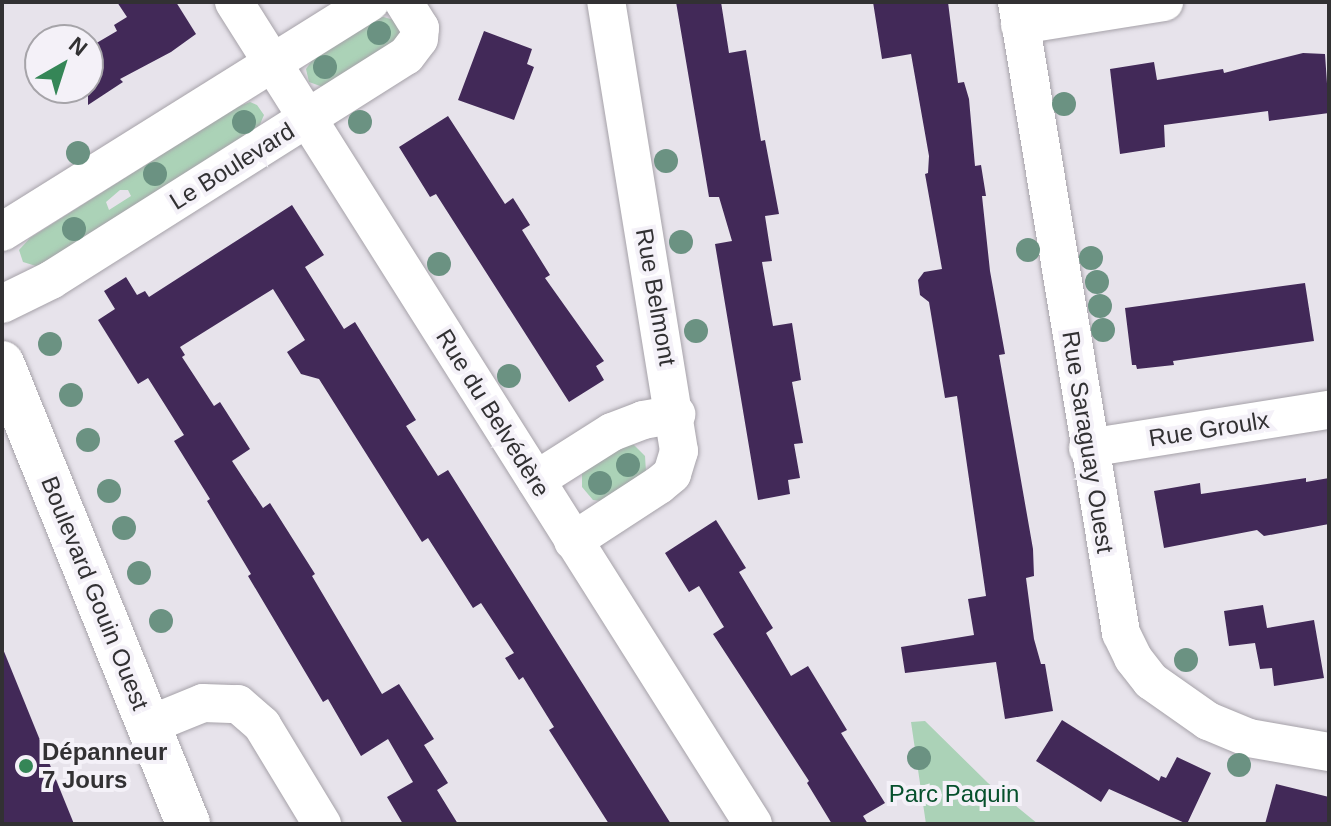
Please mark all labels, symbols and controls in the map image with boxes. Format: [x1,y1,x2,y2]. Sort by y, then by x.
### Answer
north arrow [24,24,104,104]
text: N [64,32,92,61]
street label: Le Boulevard [164,116,300,216]
street label: Rue Belmont [630,226,682,368]
street label: Rue du Belvédère [430,324,556,502]
street label: Rue Saraguay Ouest [1056,329,1120,555]
street label: Rue Groulx [1147,405,1271,453]
street label: Boulevard Gouin Ouest [35,472,155,714]
place label: Dépanneur 7 Jours [42,738,167,794]
marker: Dépanneur 7 Jours [17,757,35,775]
park label: Parc Paquin [889,780,1019,808]

